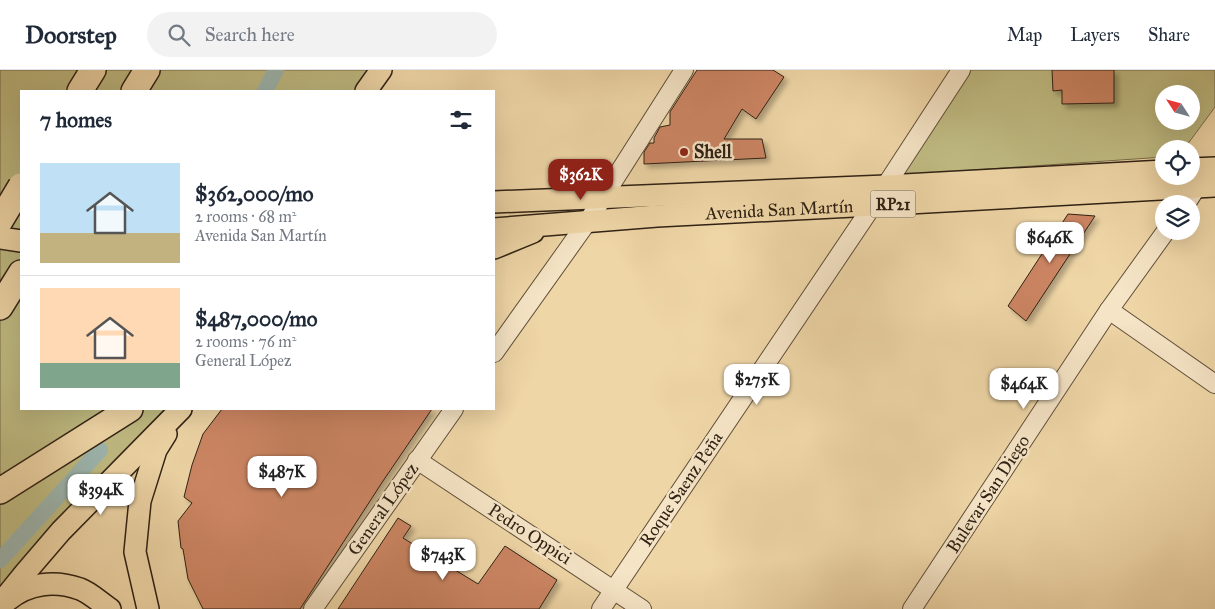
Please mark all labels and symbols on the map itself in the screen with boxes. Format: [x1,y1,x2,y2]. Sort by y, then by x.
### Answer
north arrow [1155,85,1200,130]
place label: Shell [694,141,733,163]
marker: Shell [678,146,690,158]
pin: $362K [546,158,616,201]
road number: RP21 [870,190,916,218]
street label: Avenida San Martín [704,195,854,225]
pin: $646K [1015,222,1085,264]
pin: $275K [722,364,792,406]
pin: $464K [989,368,1059,410]
street label: Roque Saenz Peña [635,427,728,551]
street label: Bulevar San Diego [942,431,1035,558]
pin: $487K [247,456,317,498]
street label: General López [343,458,423,560]
pin: $394K [66,474,136,516]
street label: Pedro Oppici [484,499,576,569]
pin: $743K [408,538,478,581]

